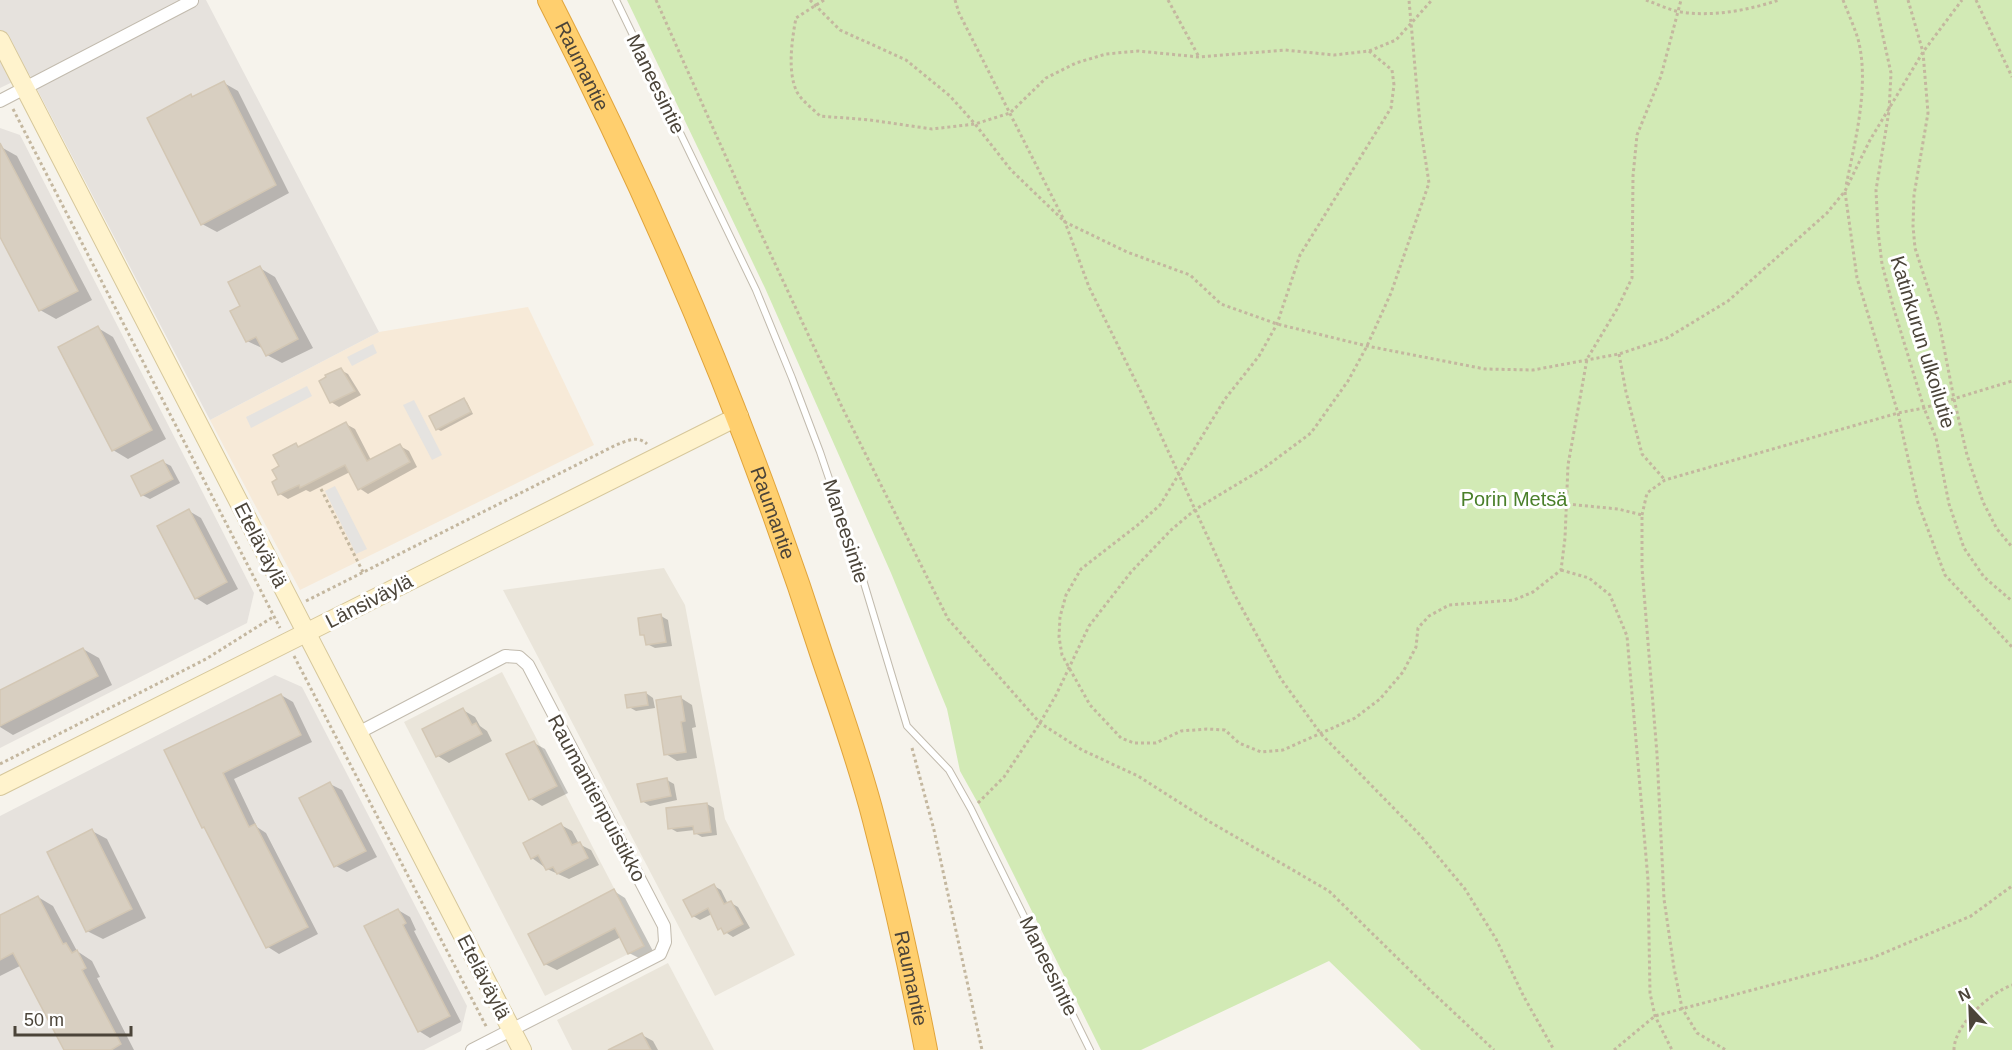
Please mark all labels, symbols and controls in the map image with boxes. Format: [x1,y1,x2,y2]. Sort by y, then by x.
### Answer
street label: Raumantie [551,18,613,114]
street label: Maneesintie [622,31,690,137]
street label: Katinkurun ulkoilutie [1886,253,1960,431]
street label: Raumantie [746,464,800,562]
street label: Maneesintie [819,476,873,586]
park label: Porin Metsä [1461,488,1568,510]
street label: Eteläväylä [230,499,292,592]
street label: Länsiväylä [322,569,417,632]
street label: Raumantienpuistikko [544,711,650,885]
street label: Maneesintie [1015,913,1083,1019]
street label: Raumantie [890,929,932,1028]
street label: Eteläväylä [453,931,515,1024]
north arrow [1940,978,2000,1038]
text: N [1956,985,1973,1005]
scale bar [15,999,130,1037]
text: 50 m [24,1010,64,1030]

